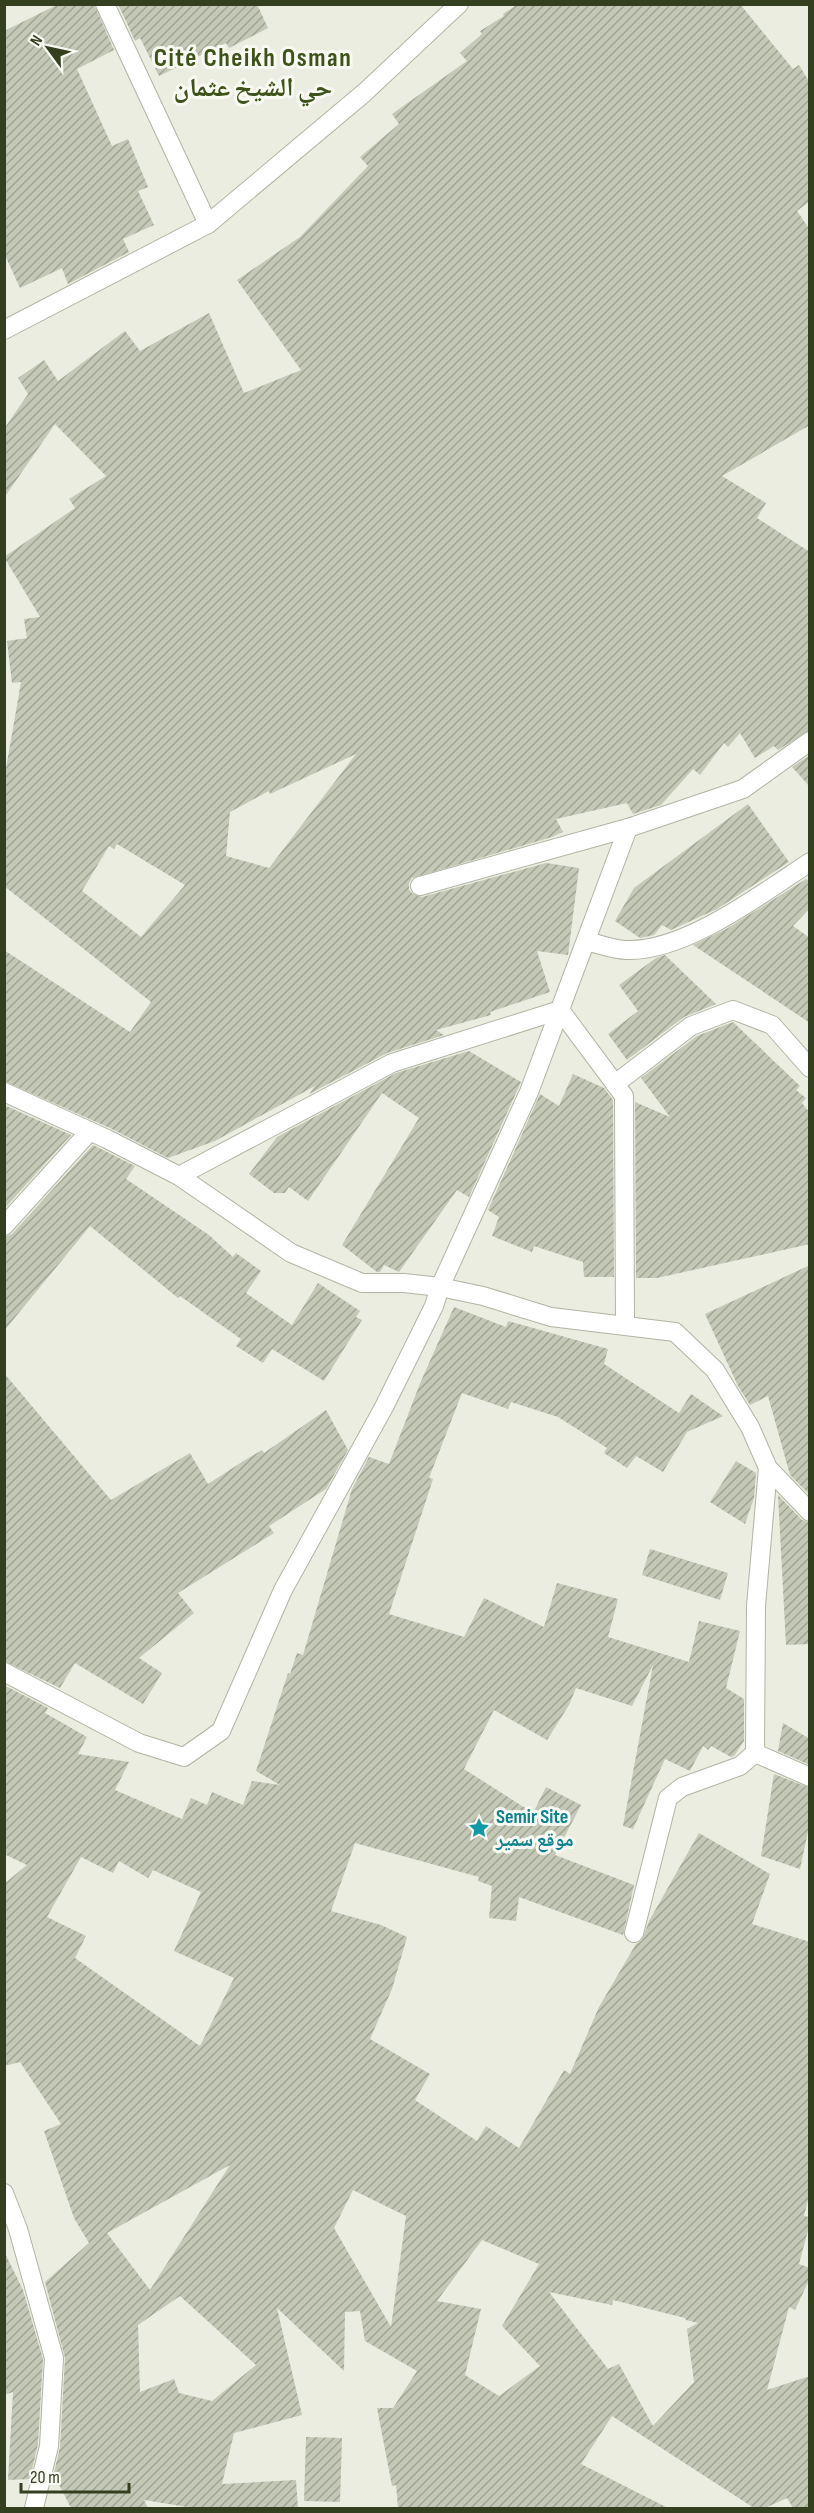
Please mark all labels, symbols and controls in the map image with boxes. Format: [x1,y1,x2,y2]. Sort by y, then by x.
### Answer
north arrow [18,18,78,78]
text: N [26,32,47,49]
district label: Cité Cheikh Osman حي الشيخ عثمان [154,43,352,107]
place label: Semir Site موقع سمير [495,1805,574,1853]
place icon: Semir Site موقع سمير [467,1816,491,1840]
scale bar [21,2456,129,2494]
text: 20 m [30,2467,60,2488]

